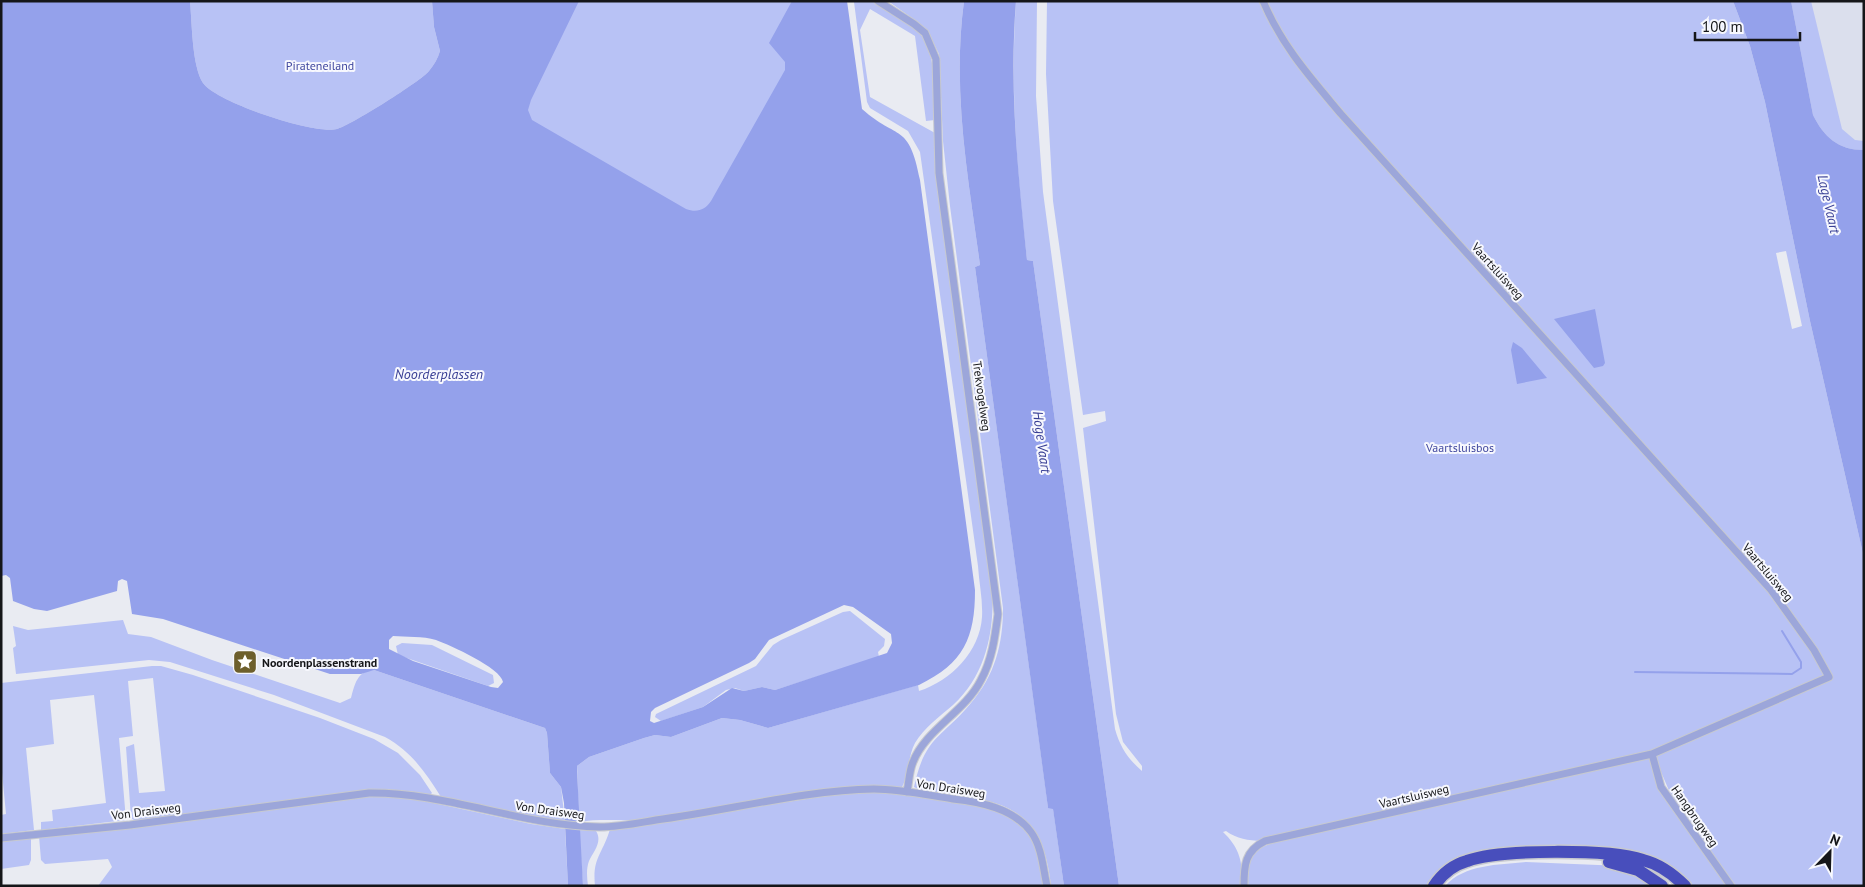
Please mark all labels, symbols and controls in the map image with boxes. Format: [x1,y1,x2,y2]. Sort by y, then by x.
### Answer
scale bar [1695,10,1800,42]
text: 100 m [1702,17,1743,36]
park label: Pirateneiland [286,58,354,73]
water label: Lage Vaart [1814,173,1845,236]
street label: Vaartsluisweg [1468,239,1527,302]
street label: Trekvogelweg [970,360,994,432]
water label: Noorderplassen [395,365,483,383]
water label: Hoge Vaart [1029,410,1055,475]
park label: Vaartsluisbos [1425,440,1494,455]
street label: Vaartsluisweg [1739,539,1797,604]
place icon: Noordenplassenstrand [232,649,258,675]
place label: Noordenplassenstrand [262,655,377,670]
street label: Von Draisweg [914,775,987,801]
street label: Vaartsluisweg [1377,781,1450,812]
street label: Hangbrugweg [1668,782,1722,850]
street label: Von Draisweg [514,798,585,822]
street label: Von Draisweg [110,799,181,823]
north arrow [1805,827,1855,877]
text: N [1827,830,1843,850]

